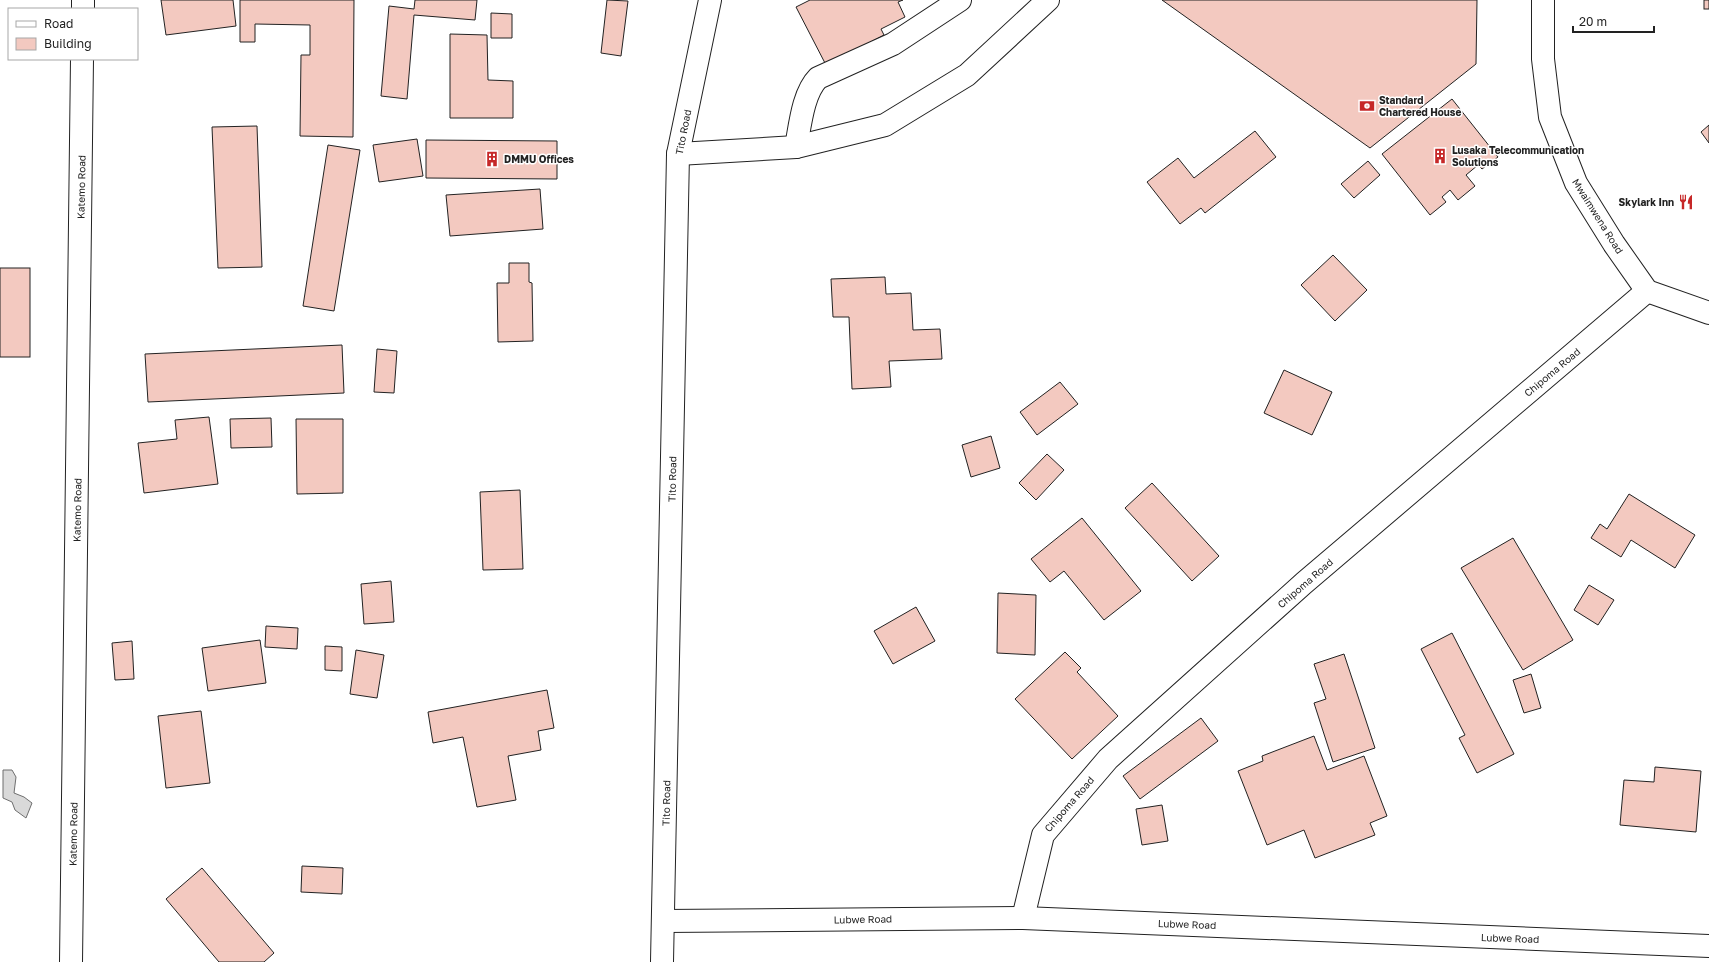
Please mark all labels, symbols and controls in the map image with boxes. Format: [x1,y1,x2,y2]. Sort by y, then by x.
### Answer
legend [8,8,138,60]
scale bar [1573,8,1654,34]
text: 20 m [1579,14,1607,29]
text: Road [44,16,73,31]
text: Building [44,36,92,51]
place label: Standard Chartered House [1379,94,1461,118]
bank icon: Standard Chartered House [1358,97,1376,115]
street label: Tito Road [673,108,693,156]
place label: Lusaka Telecommunication Solutions [1452,144,1584,168]
building icon: Lusaka Telecommunication Solutions [1431,147,1449,165]
building icon: DMMU Offices [483,150,501,168]
place label: DMMU Offices [504,153,574,165]
street label: Katemo Road [74,155,88,219]
street label: Mwaimwena Road [1570,176,1626,256]
restaurant icon: Skylark Inn [1677,193,1695,211]
place label: Skylark Inn [1619,196,1674,208]
street label: Chipoma Road [1522,345,1582,399]
street label: Tito Road [666,456,678,502]
street label: Katemo Road [70,478,84,542]
street label: Chipoma Road [1275,556,1335,610]
street label: Chipoma Road [1042,774,1096,834]
street label: Tito Road [660,780,672,826]
street label: Katemo Road [66,802,80,866]
street label: Lubwe Road [834,912,892,926]
street label: Lubwe Road [1158,917,1216,931]
street label: Lubwe Road [1481,931,1539,945]

